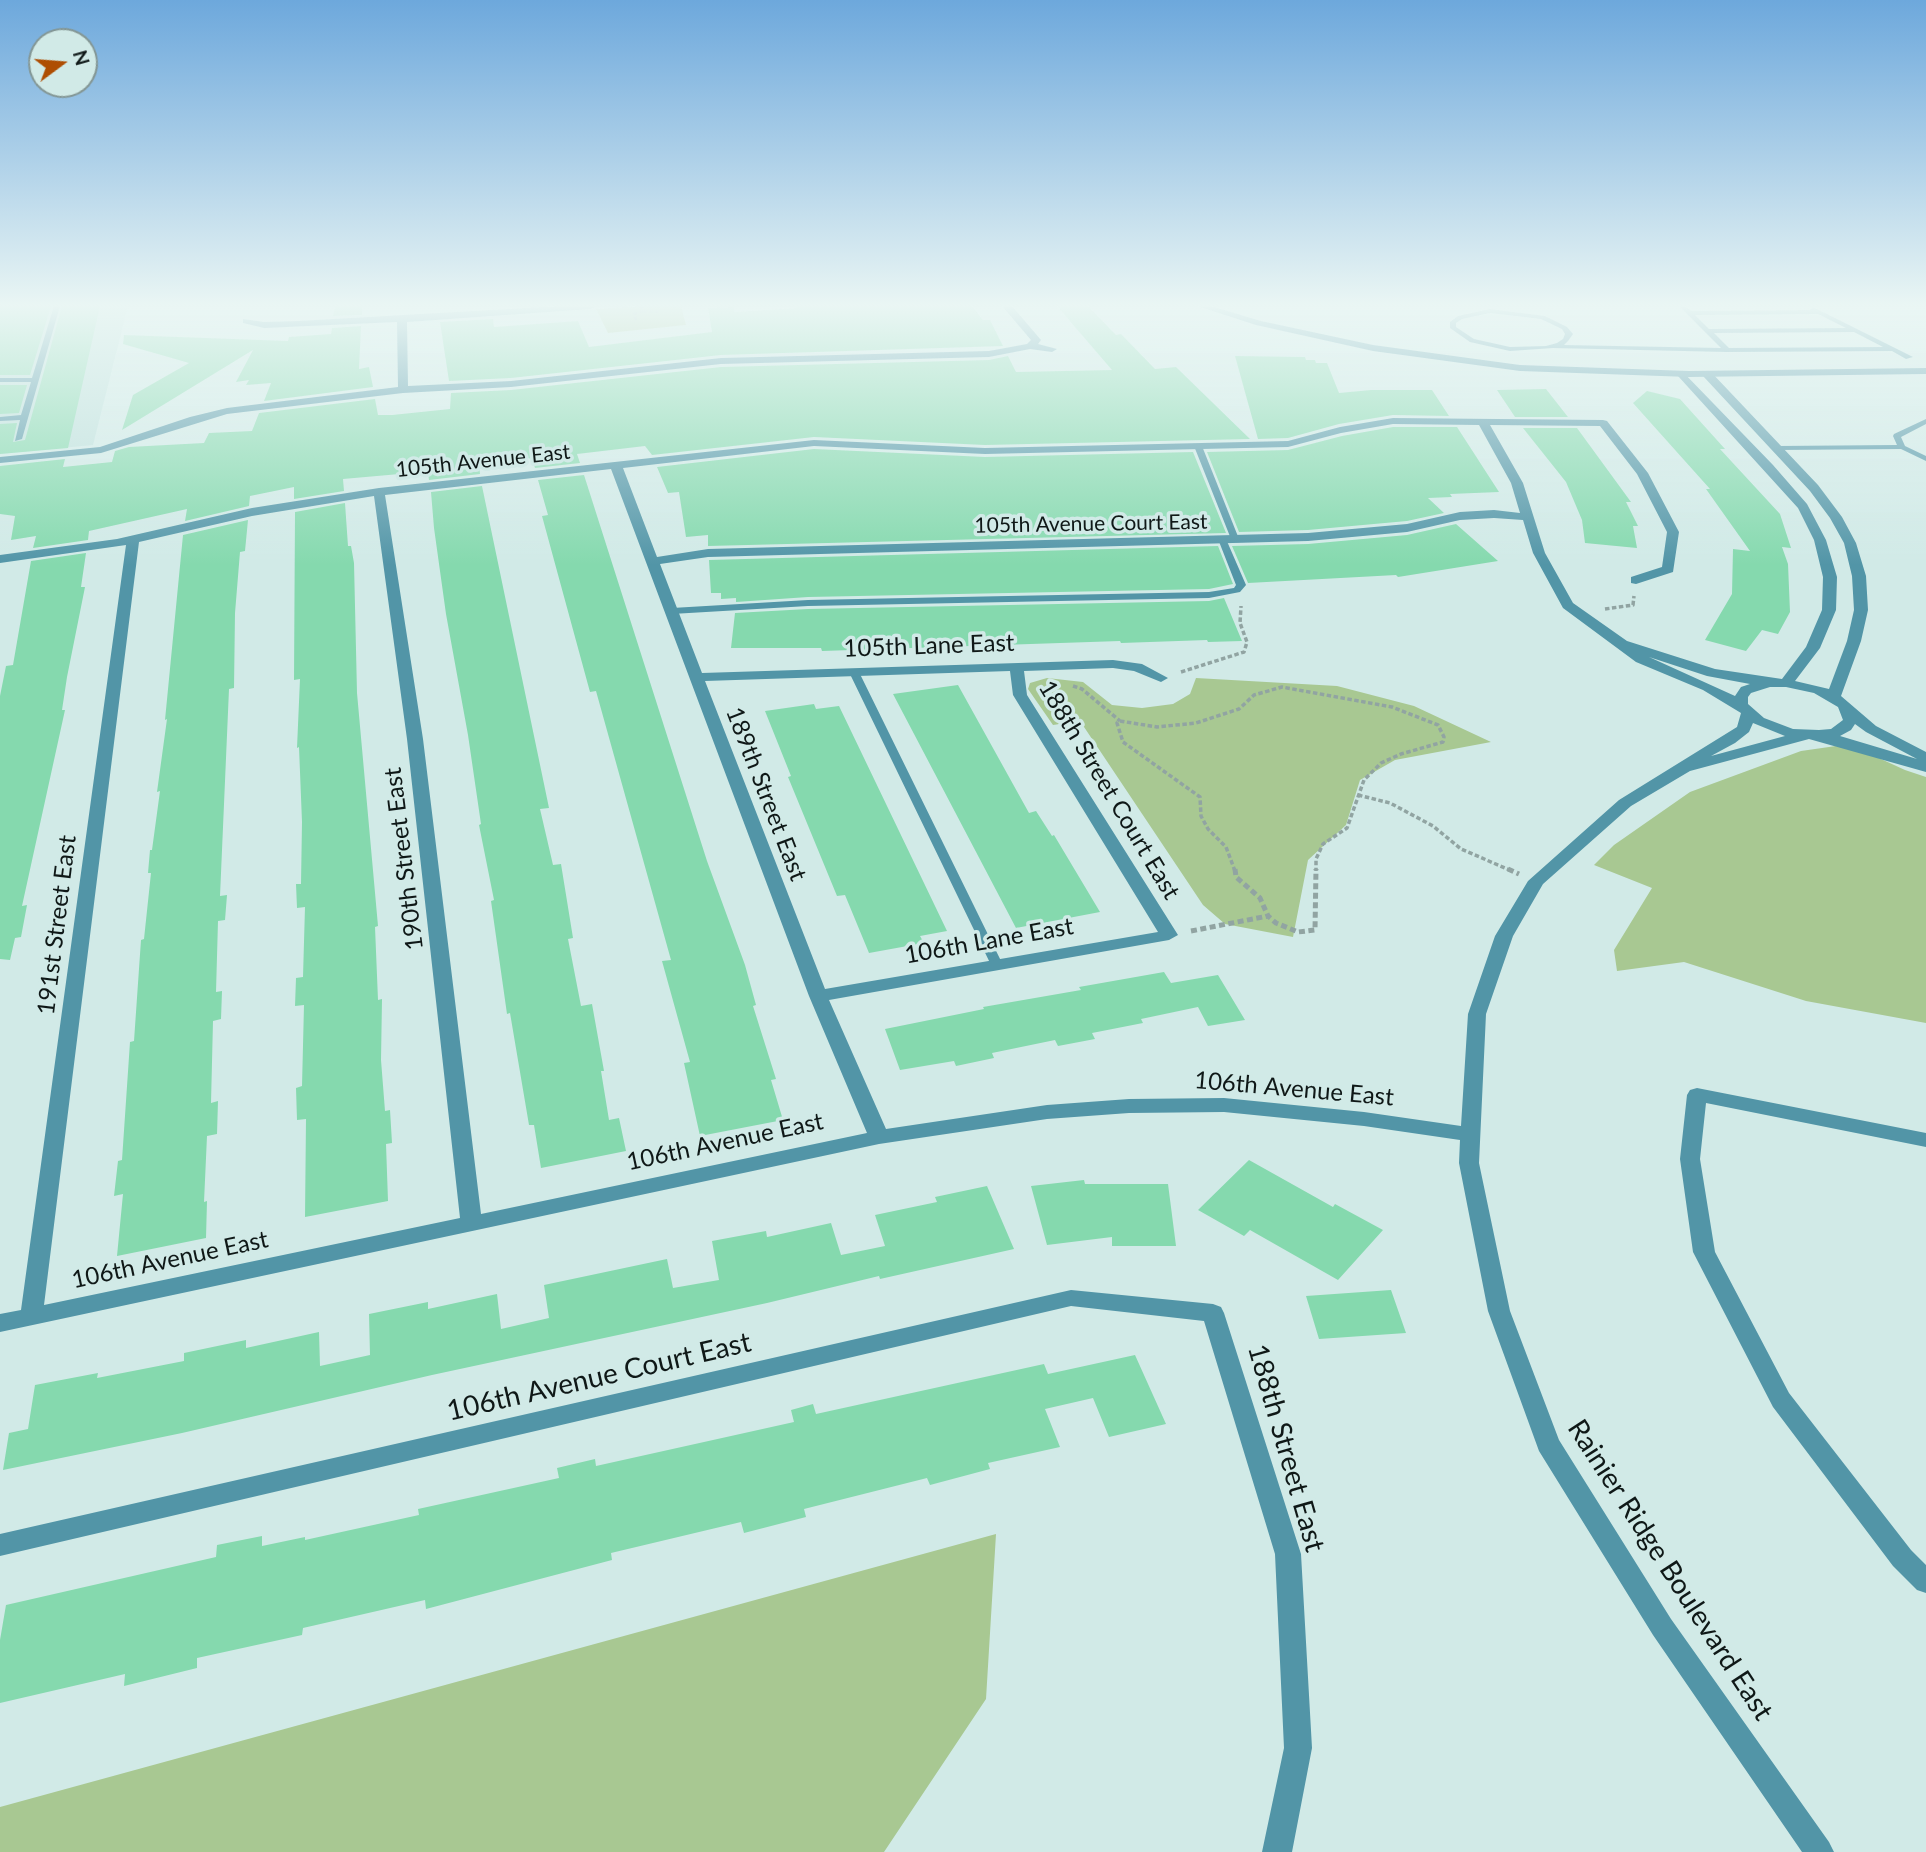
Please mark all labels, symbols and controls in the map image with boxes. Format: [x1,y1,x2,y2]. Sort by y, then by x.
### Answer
north arrow [28,28,98,98]
text: N [69,47,95,68]
street label: 105th Avenue East [395,439,571,483]
street label: 105th Avenue Court East [974,509,1208,539]
street label: 105th Lane East [843,629,1015,663]
street label: 188th Street Court East [1032,675,1186,905]
street label: 189th Street East [720,703,812,885]
street label: 190th Street East [379,766,429,952]
street label: 191st Street East [32,833,82,1017]
street label: 106th Lane East [902,912,1076,970]
street label: 106th Avenue East [1193,1066,1395,1112]
street label: 106th Avenue East [624,1107,826,1177]
street label: 106th Avenue East [69,1225,271,1295]
street label: 106th Avenue Court East [444,1326,754,1428]
street label: 188th Street East [1240,1340,1332,1556]
street label: Rainier Ridge Boulevard East [1560,1413,1780,1727]

